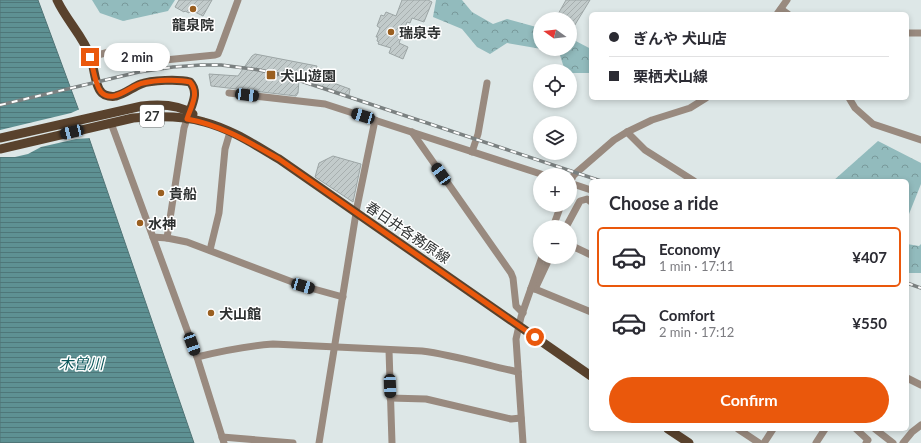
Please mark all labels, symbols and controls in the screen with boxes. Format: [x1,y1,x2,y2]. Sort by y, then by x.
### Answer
marker: 龍泉院 [188,4,198,14]
north arrow [533,12,577,56]
map controls [533,12,577,264]
place label: 龍泉院 [172,16,214,33]
place label: 瑞泉寺 [399,24,441,41]
marker: 瑞泉寺 [386,27,396,37]
text: ぎんや 犬山店 [633,29,727,47]
callout: 2 min [104,43,170,71]
route end [81,48,99,66]
text: 2 min [121,49,153,65]
button: locate [533,64,577,108]
place label: 犬山遊園 [280,67,336,84]
text: 栗栖犬山線 [633,67,708,85]
marker: 犬山遊園 [265,69,277,81]
car [234,88,260,102]
road number: 27 [140,105,164,127]
car [350,107,376,125]
button: layers [533,116,577,160]
car [59,123,85,141]
car [429,161,453,187]
button: + [533,168,577,212]
place label: 貴船 [169,185,197,202]
marker: 貴船 [156,188,166,198]
text: Choose a ride [609,192,718,214]
street label: 春日井各務原線 [363,198,453,266]
place label: 水神 [148,215,176,232]
marker: 水神 [135,218,145,228]
button: − [533,220,577,264]
icon: car [611,239,647,275]
text: Economy [659,240,720,258]
text: ¥407 [852,248,887,266]
text: 1 min · 17:11 [659,258,734,274]
car [290,277,316,295]
place label: 犬山館 [219,305,261,322]
icon: car [611,305,647,341]
text: Comfort [659,306,715,324]
marker: 犬山館 [206,308,216,318]
text: ¥550 [852,314,887,332]
text: 2 min · 17:12 [659,324,734,340]
route start [526,328,544,346]
car [182,331,202,357]
water label: 木曽川 [58,354,105,372]
car [384,374,396,398]
button: Confirm [609,377,889,423]

